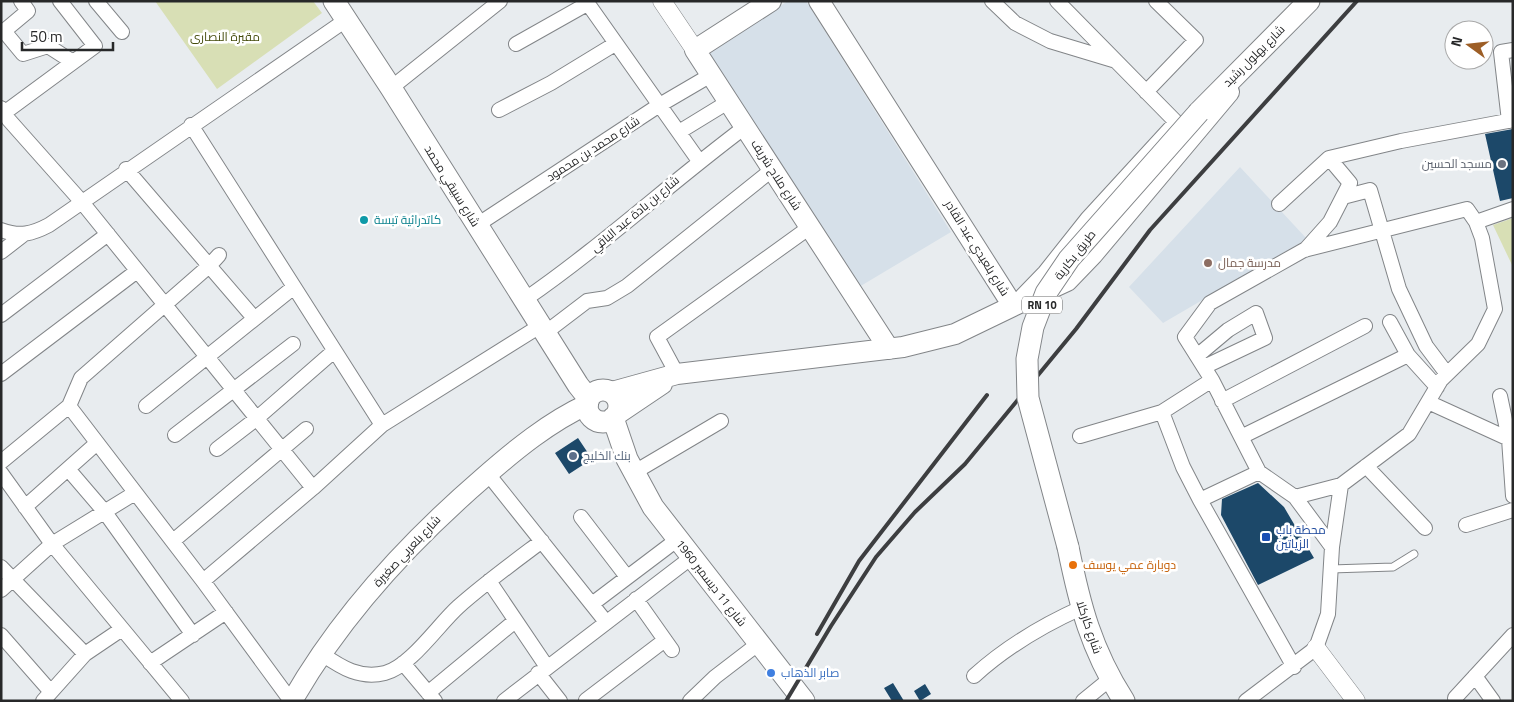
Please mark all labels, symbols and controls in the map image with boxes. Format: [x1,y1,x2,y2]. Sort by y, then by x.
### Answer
scale bar [22,20,114,52]
street label: شارع بهلول رشيد [1218,20,1289,91]
north arrow [1444,20,1494,70]
text: 50 m [30,25,63,48]
park label: مقبرة النصارى [190,27,260,46]
text: N [1445,34,1467,49]
street label: شارع محمد بن محمود [542,111,643,186]
street label: شارع ملاح شريف [746,135,807,214]
street label: شارع سبيقي محمد [419,141,485,231]
place label: مسجد الحسين [1422,154,1492,173]
marker: مسجد الحسين [1496,158,1508,170]
street label: شارع بن بادة عبد الباقي [586,171,684,257]
street label: شارع بلعيدي عبد القادر [939,195,1015,300]
place label: كاتدرائية تبسة [374,210,441,229]
marker: كاتدرائية تبسة [358,214,370,226]
street label: طريق بكارية [1049,226,1100,284]
place label: مدرسة جمال [1218,253,1281,272]
marker: مدرسة جمال [1202,257,1214,269]
road number: RN 10 [1022,296,1062,314]
place label: بنك الخليج [583,446,631,465]
marker: بنك الخليج [567,450,579,462]
street label: شارع بلعربي صغيرة [368,510,446,591]
place label: محطة باب الزياتين [1276,520,1326,553]
marker: محطة باب الزياتين [1260,531,1272,543]
street label: شارع 11 ديسمبر 1960 [671,535,752,630]
place label: دوبارة عمي يوسف [1083,555,1176,575]
marker: دوبارة عمي يوسف [1067,559,1079,571]
street label: شارع كاركلا [1071,597,1108,656]
place label: صابر الذهاب [781,663,839,682]
marker: صابر الذهاب [765,667,777,679]

